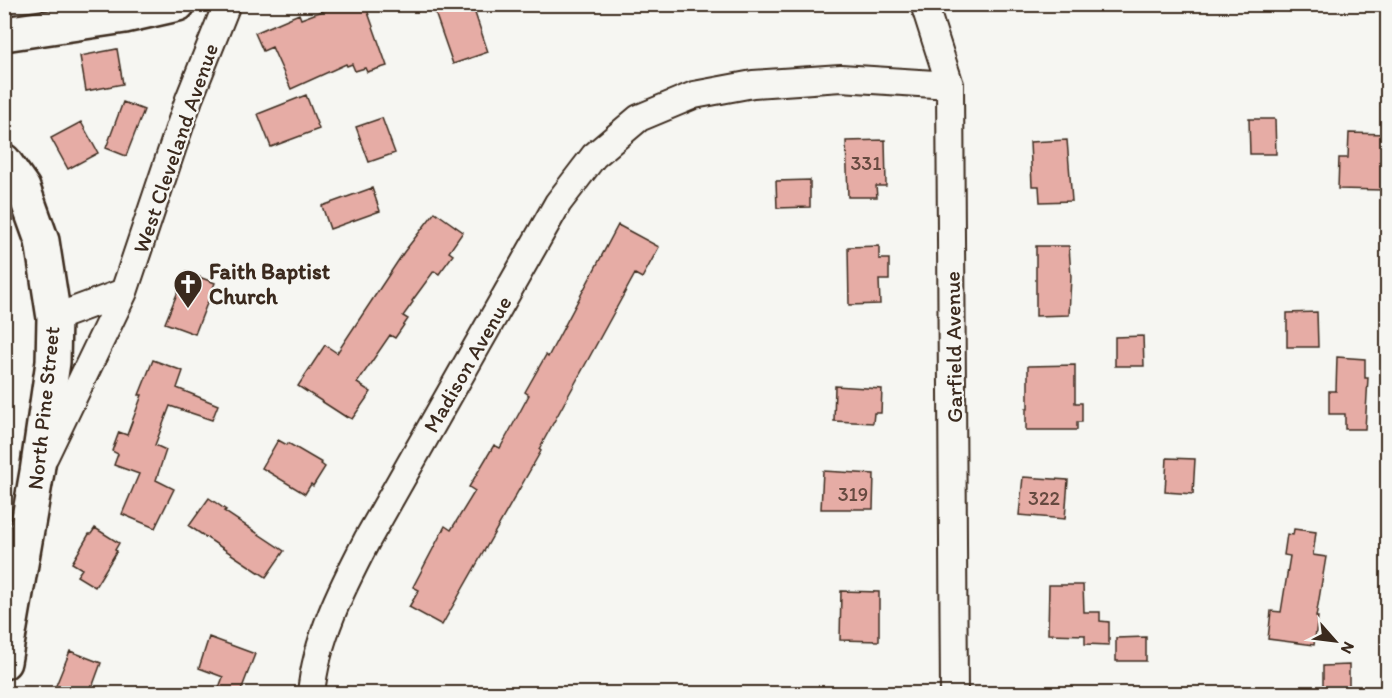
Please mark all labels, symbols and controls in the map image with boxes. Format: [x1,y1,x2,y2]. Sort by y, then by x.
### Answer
street label: West Cleveland Avenue [127,40,224,257]
house number: 331 [850,151,882,175]
place label: Faith Baptist Church [209,258,331,310]
church icon: Faith Baptist Church [172,268,204,310]
street label: Garfield Avenue [939,271,968,423]
street label: Madison Avenue [417,291,518,438]
street label: North Pine Street [21,325,66,491]
house number: 319 [838,482,868,506]
house number: 322 [1028,486,1060,510]
north arrow [1305,611,1365,671]
text: N [1337,639,1359,657]

